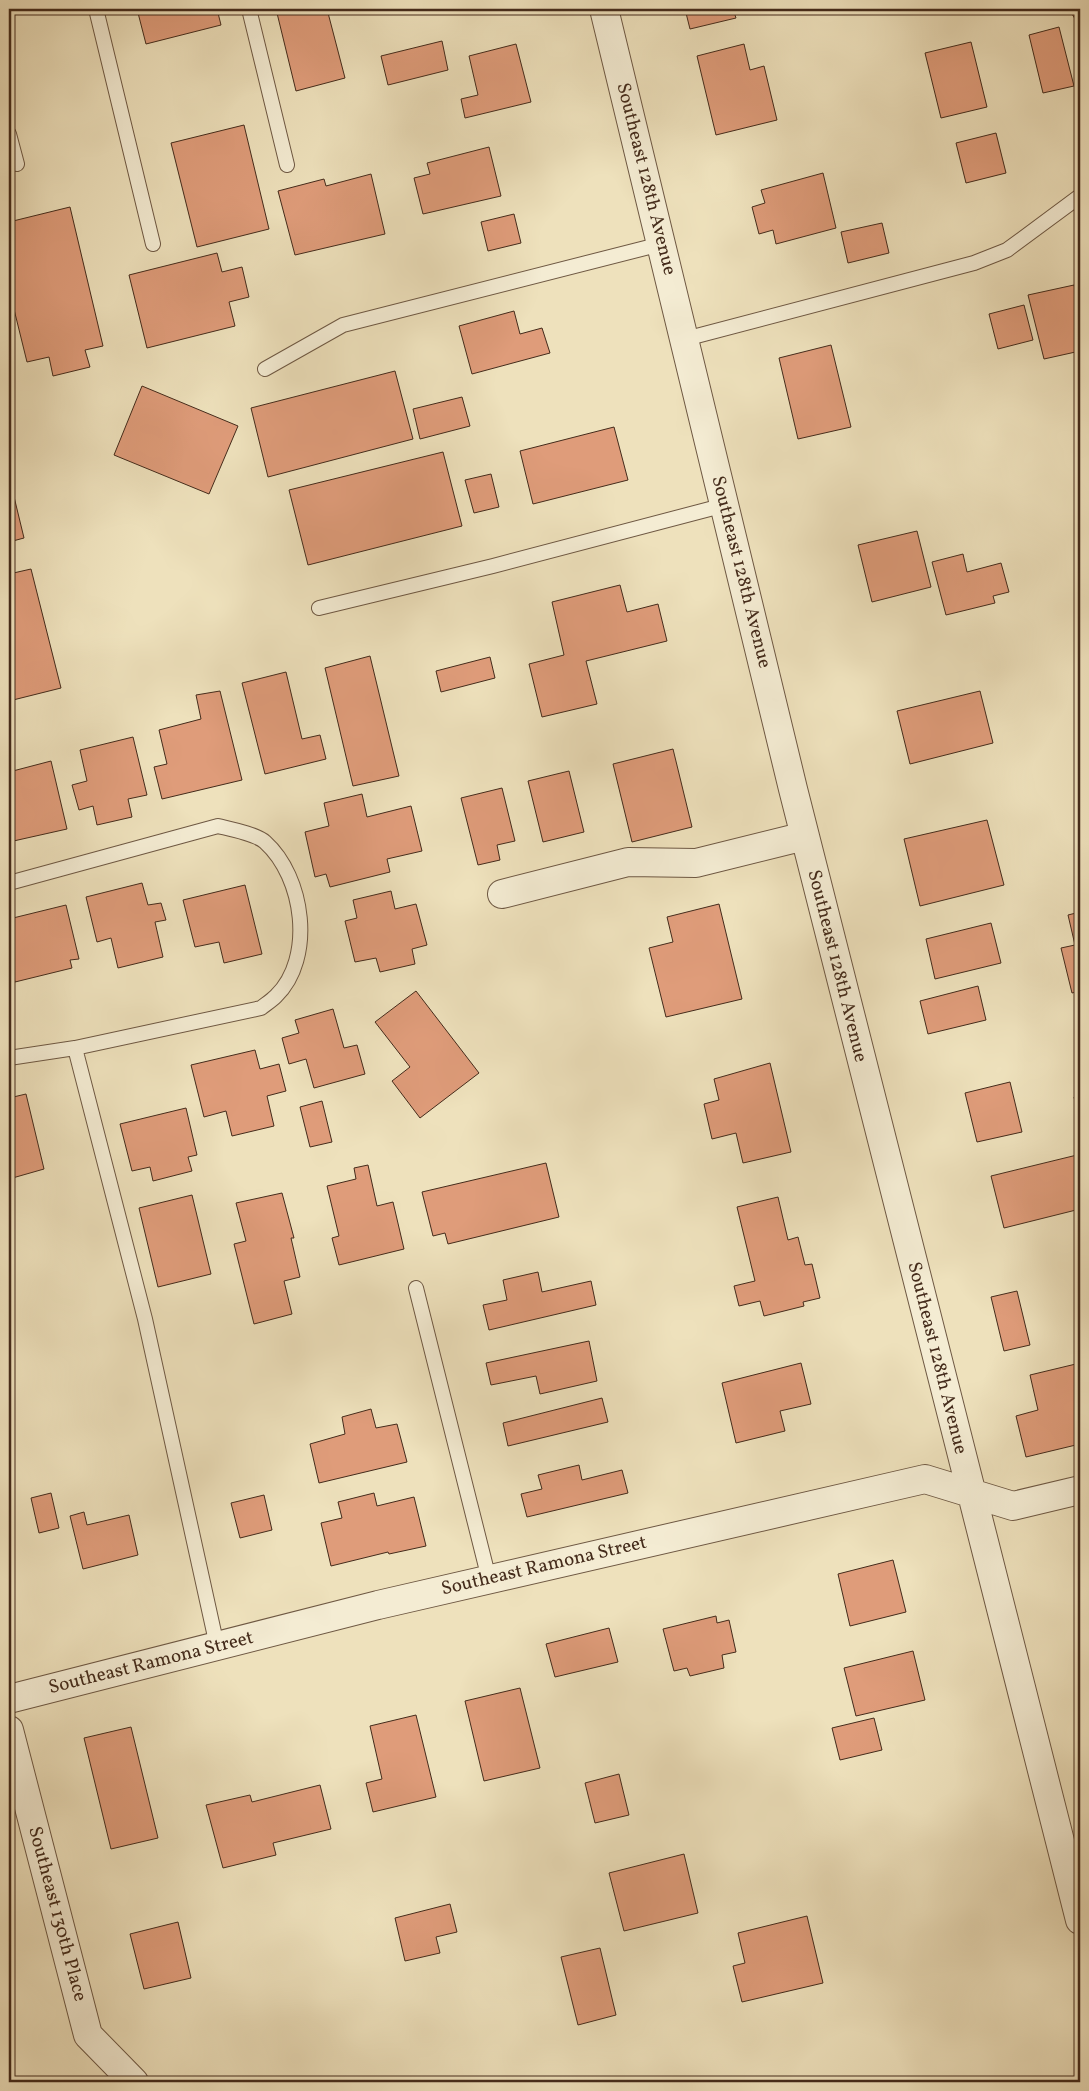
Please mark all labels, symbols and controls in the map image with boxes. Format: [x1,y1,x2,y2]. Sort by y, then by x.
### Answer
street label: Southeast 128th Avenue [609,80,683,278]
street label: Southeast 128th Avenue [704,473,778,671]
street label: Southeast 128th Avenue [800,867,874,1065]
street label: Southeast 128th Avenue [900,1259,974,1457]
street label: Southeast Ramona Street [439,1530,650,1602]
street label: Southeast Ramona Street [46,1625,256,1701]
street label: Southeast 130th Place [21,1824,93,2004]

